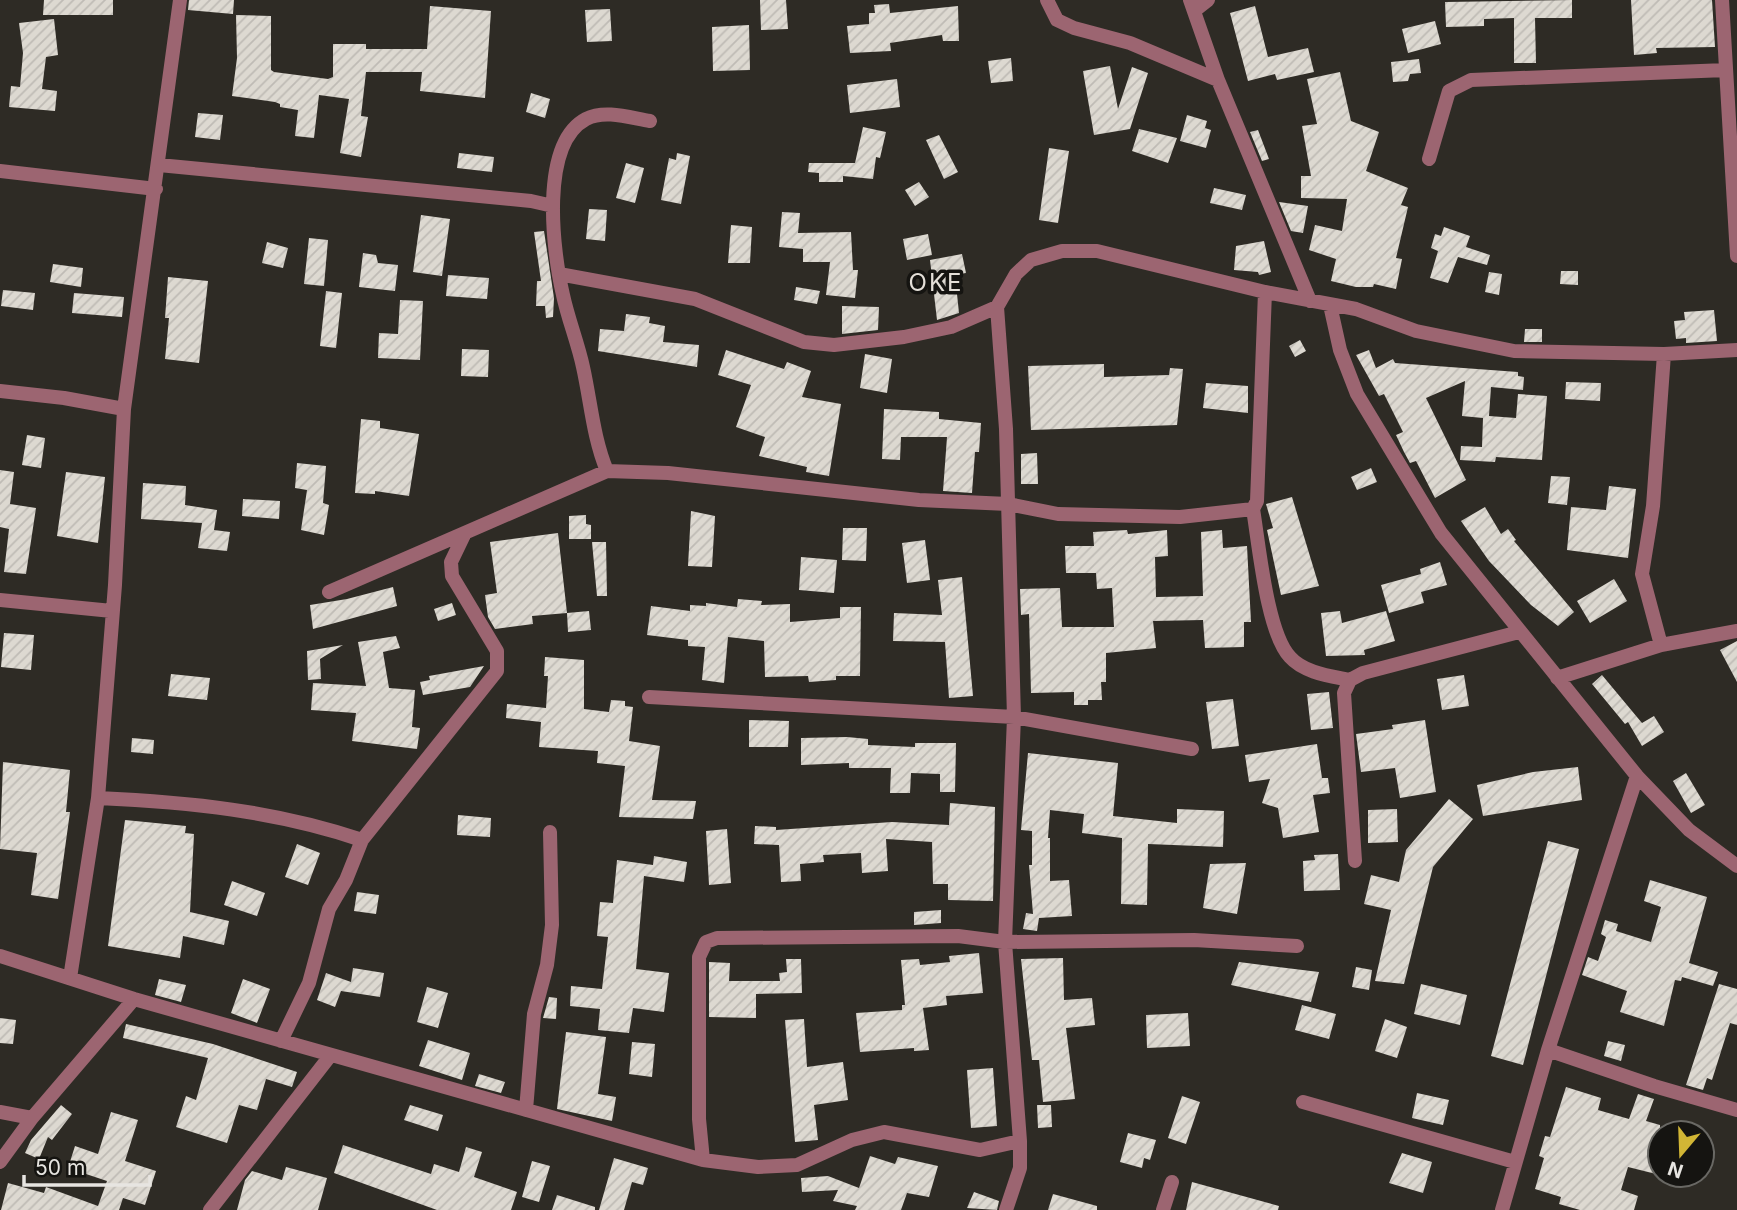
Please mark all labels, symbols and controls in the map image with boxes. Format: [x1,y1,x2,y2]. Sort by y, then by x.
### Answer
district label: OKE [909,268,963,297]
north arrow [1646,1119,1716,1189]
scale bar [24,1144,150,1188]
text: 50 m [35,1155,85,1180]
text: N [1665,1156,1686,1183]

